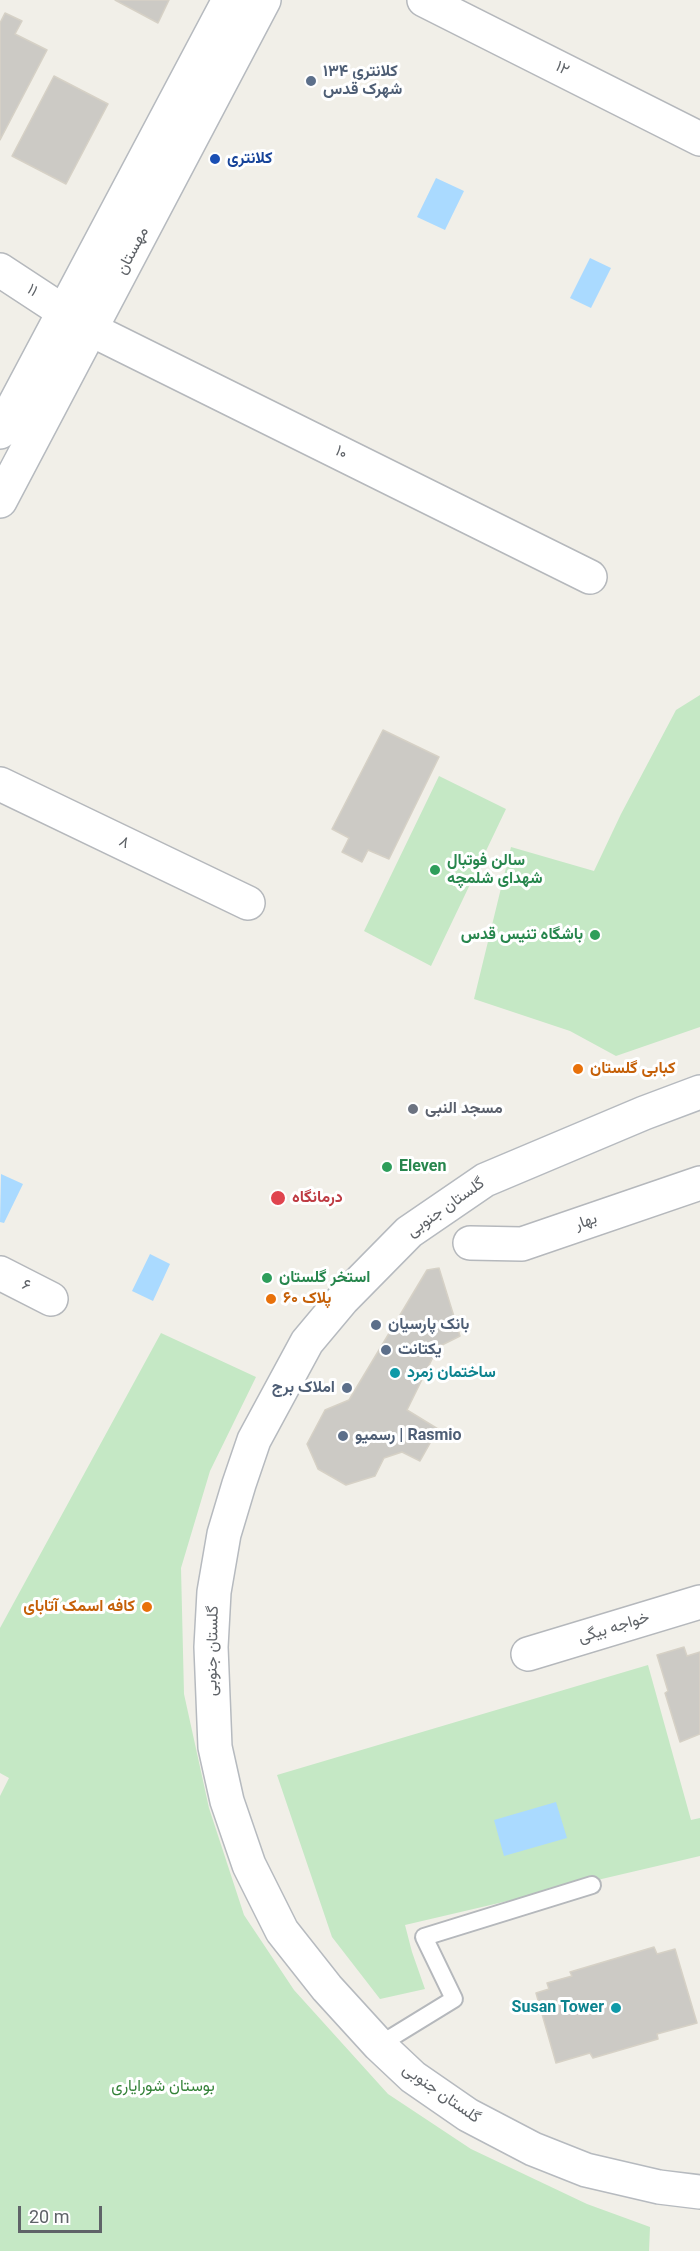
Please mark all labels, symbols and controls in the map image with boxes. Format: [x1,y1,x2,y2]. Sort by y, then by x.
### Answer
street label: ۱۲ [552,57,572,81]
place label: کلانتری ۱۳۴ شهرک قدس [323,62,402,100]
marker: کلانتری ۱۳۴ شهرک قدس [304,74,318,88]
place label: کلانتری [227,149,272,169]
marker: کلانتری [208,152,222,166]
street label: مهستان [113,224,153,278]
street label: ۱۱ [23,280,41,302]
street label: ۱۰ [332,442,350,464]
street label: ۸ [116,832,132,854]
place label: سالن فوتبال شهدای شلمچه [447,851,543,889]
marker: سالن فوتبال شهدای شلمچه [428,863,442,877]
place label: باشگاه تنیس قدس [461,925,583,945]
marker: باشگاه تنیس قدس [588,928,602,942]
place label: کبابی گلستان [590,1059,676,1079]
marker: کبابی گلستان [571,1062,585,1076]
place label: مسجد النبی [425,1099,503,1119]
marker: مسجد النبی [406,1102,420,1116]
place label: Eleven [399,1157,446,1177]
marker: Eleven [380,1160,394,1174]
street label: گلستان جنوبی [403,1174,489,1242]
place label: درمانگاه [292,1188,343,1208]
marker: درمانگاه [269,1189,287,1207]
street label: بهار [572,1209,600,1235]
place label: استخر گلستان [279,1268,370,1288]
marker: استخر گلستان [260,1271,274,1285]
street label: ۶ [18,1276,34,1296]
place label: پلاک ۶۰ [283,1289,331,1309]
marker: پلاک ۶۰ [264,1292,278,1306]
place label: بانک پارسیان [388,1315,469,1335]
marker: بانک پارسیان [369,1318,383,1332]
place label: یکتانت [398,1340,442,1360]
marker: یکتانت [379,1343,393,1357]
place label: ساختمان زمرد [407,1363,496,1383]
marker: ساختمان زمرد [388,1366,402,1380]
place label: املاک برج [272,1378,335,1398]
marker: املاک برج [340,1381,354,1395]
place label: رسمیو | Rasmio [355,1426,462,1446]
marker: رسمیو | Rasmio [336,1429,350,1443]
place label: کافه اسمک آتابای [23,1597,135,1617]
marker: کافه اسمک آتابای [140,1600,154,1614]
street label: گلستان جنوبی [203,1606,223,1696]
street label: خواجه بیگی [576,1608,652,1648]
place label: Susan Tower [512,1998,604,2018]
marker: Susan Tower [609,2001,623,2015]
street label: گلستان جنوبی [398,2060,484,2128]
park label: بوستان شورایاری [111,2077,215,2097]
scale bar [21,2194,105,2232]
text: 20 m [29,2206,69,2227]

